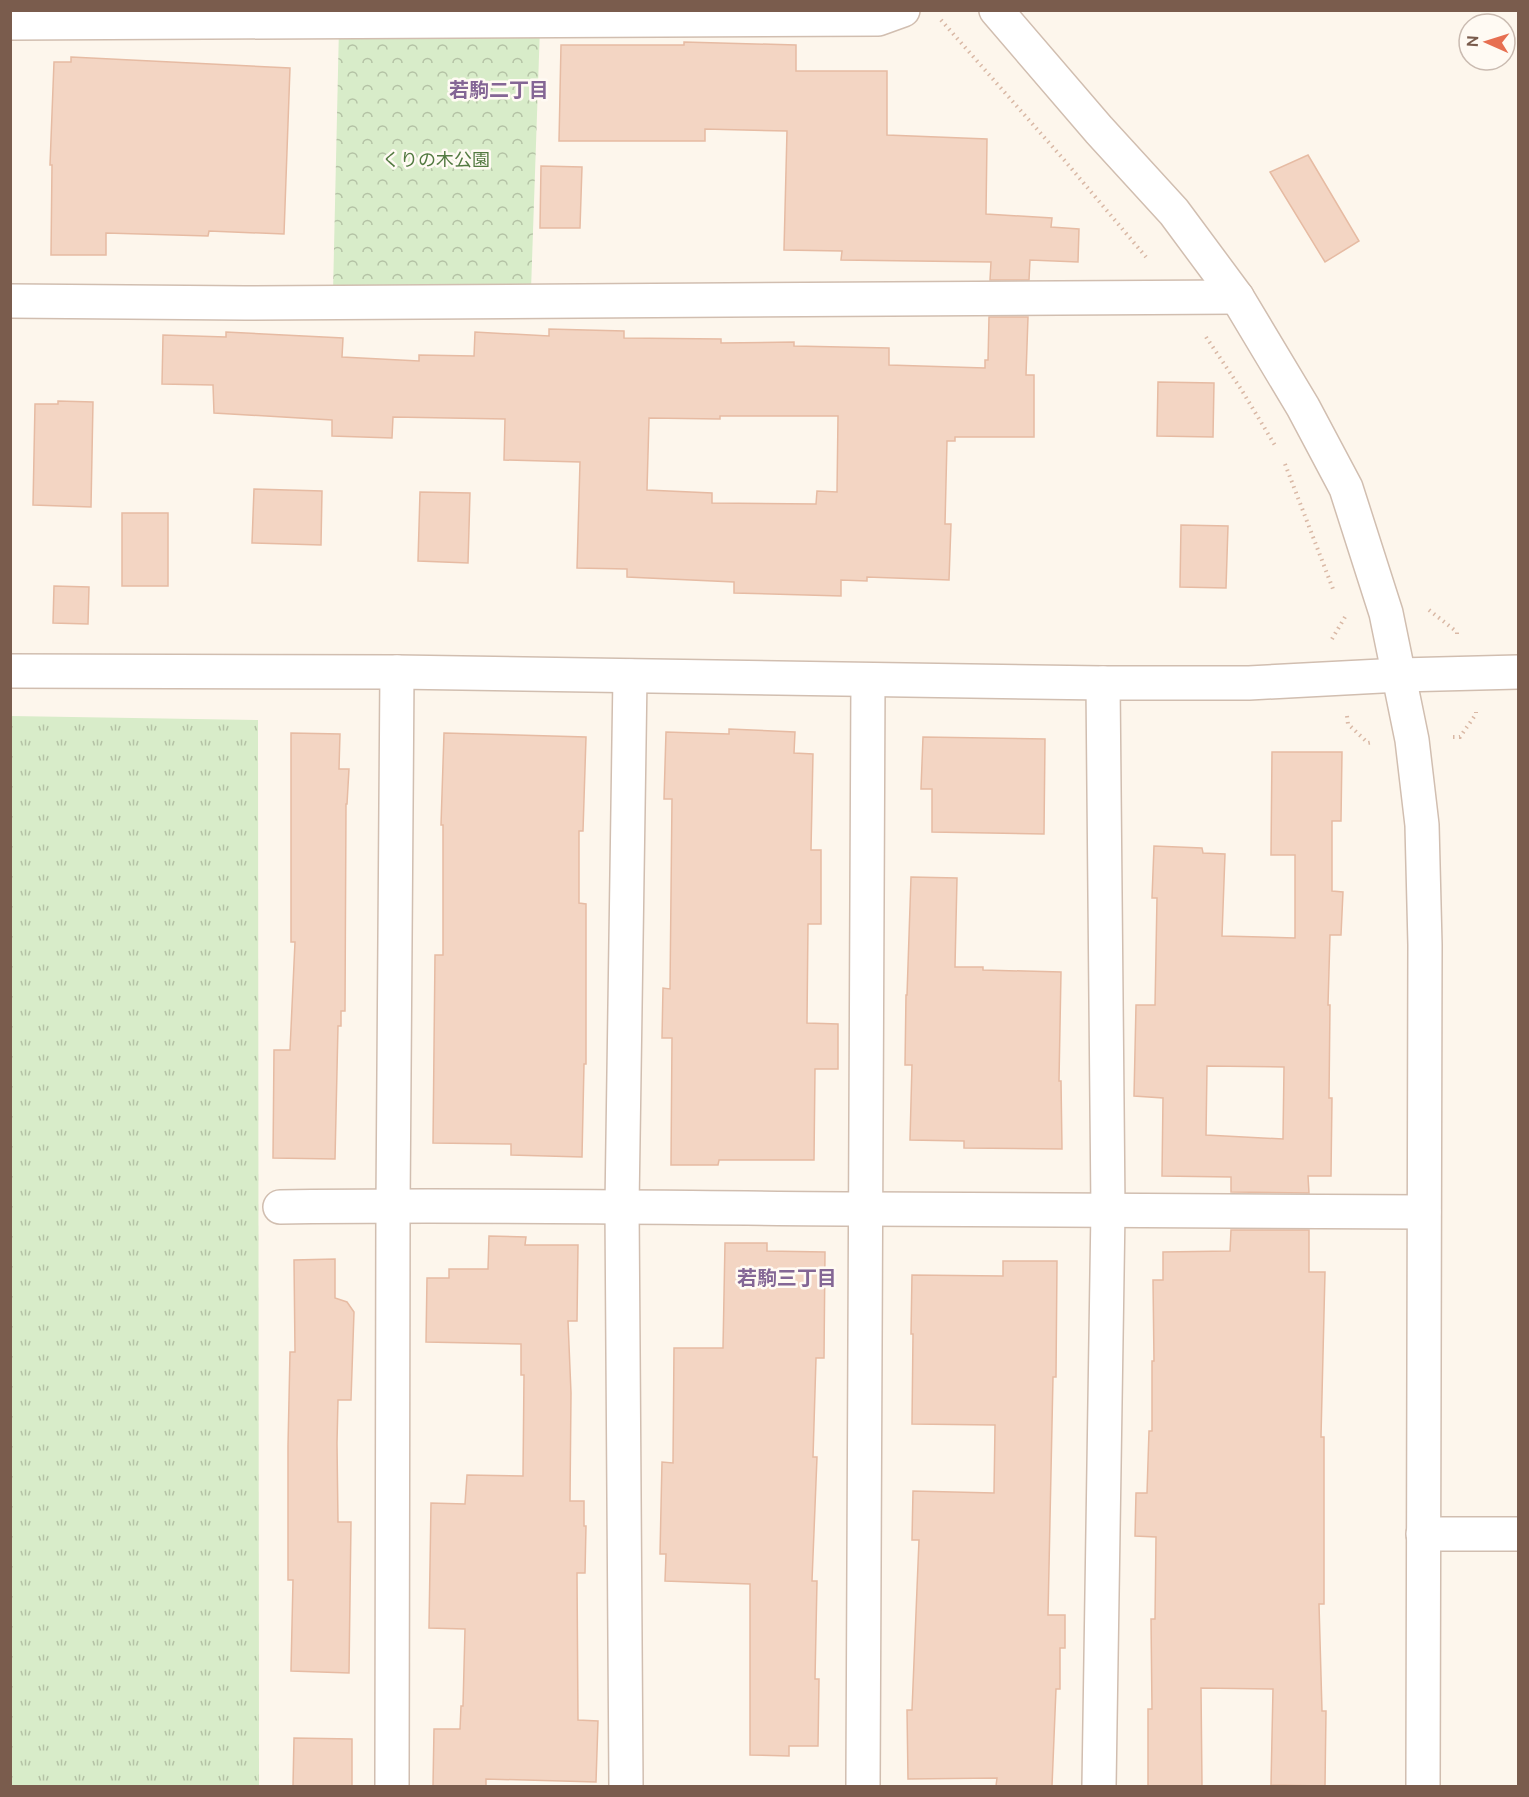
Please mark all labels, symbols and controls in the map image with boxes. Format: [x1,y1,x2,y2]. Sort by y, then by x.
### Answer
north arrow [1457,12,1517,72]
text: N [1463,35,1481,48]
district label: 若駒二丁目 [449,78,549,101]
park label: くりの木公園 [382,149,490,169]
district label: 若駒三丁目 [737,1266,837,1289]

